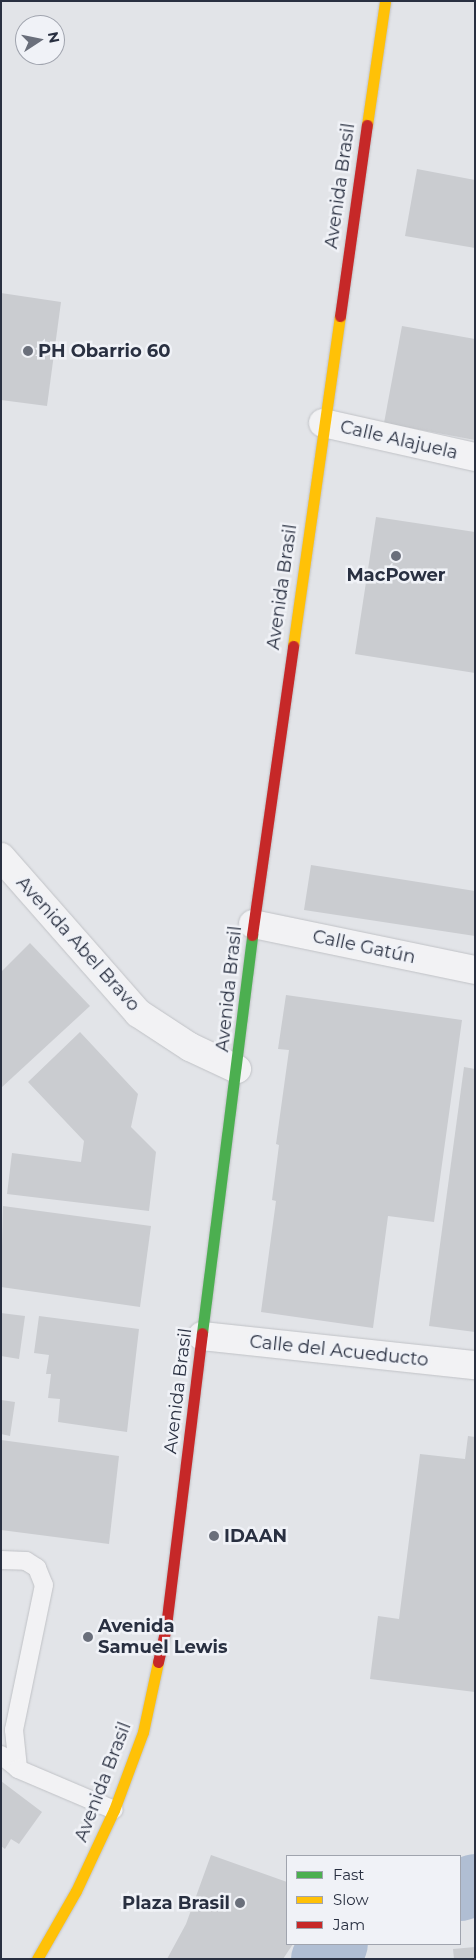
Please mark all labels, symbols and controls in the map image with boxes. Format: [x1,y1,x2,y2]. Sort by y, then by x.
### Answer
north arrow [15,15,65,65]
text: N [44,30,64,45]
street label: Avenida Brasil [321,122,359,250]
place label: PH Obarrio 60 [38,340,171,362]
marker: PH Obarrio 60 [22,345,34,357]
street label: Calle Alajuela [338,416,460,464]
street label: Avenida Brasil [263,523,301,651]
marker: MacPower [390,550,402,562]
place label: MacPower [346,564,446,586]
street label: Avenida Abel Bravo [12,872,144,1016]
street label: Avenida Brasil [212,925,246,1053]
street label: Calle Gatún [311,926,417,968]
street label: Avenida Brasil [160,1327,196,1455]
street label: Calle del Acueducto [248,1331,430,1371]
place label: IDAAN [224,1525,287,1547]
marker: IDAAN [208,1530,220,1542]
place label: Avenida Samuel Lewis [98,1616,228,1658]
marker: Avenida Samuel Lewis [82,1631,94,1643]
street label: Avenida Brasil [70,1719,136,1845]
legend [286,1855,461,1945]
text: Fast [333,1865,364,1884]
text: Slow [333,1890,369,1909]
place label: Plaza Brasil [122,1892,230,1914]
marker: Plaza Brasil [234,1897,246,1909]
text: Jam [333,1915,365,1934]

